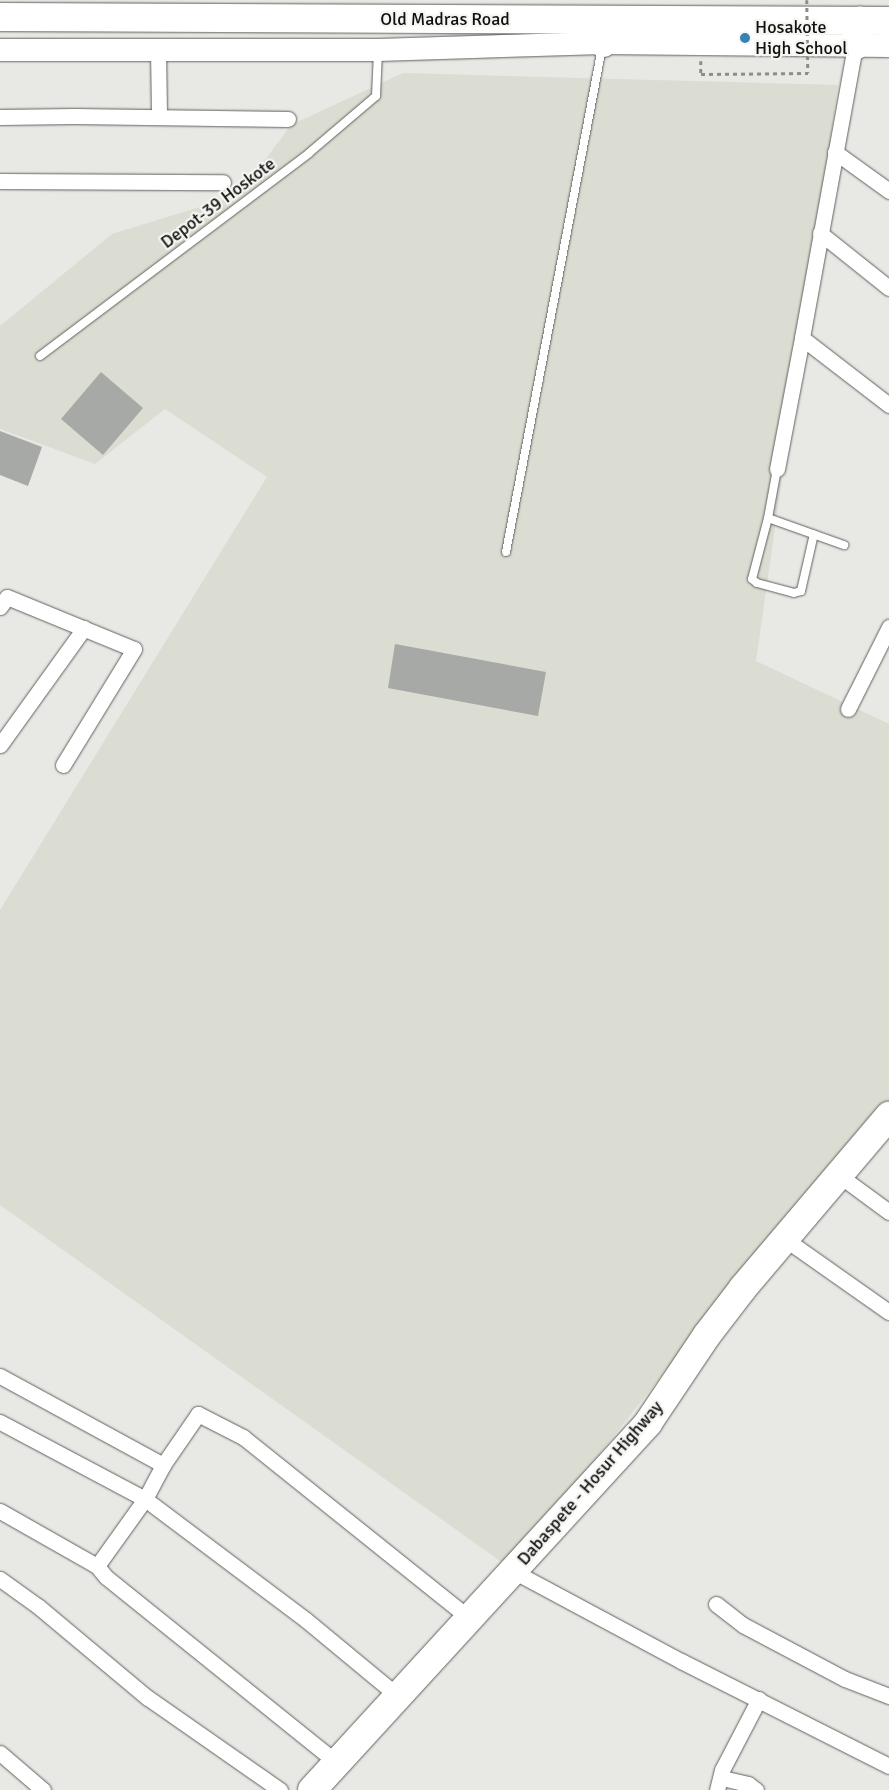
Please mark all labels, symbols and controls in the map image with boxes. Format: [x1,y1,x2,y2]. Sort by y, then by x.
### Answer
street label: Old Madras Road [380,8,510,30]
place label: Hosakote High School [755,17,848,59]
marker: Hosakote High School [739,32,751,44]
street label: Depot-39 Hoskote [156,153,280,253]
street label: Dabaspete - Hosur Highway [513,1396,667,1570]

